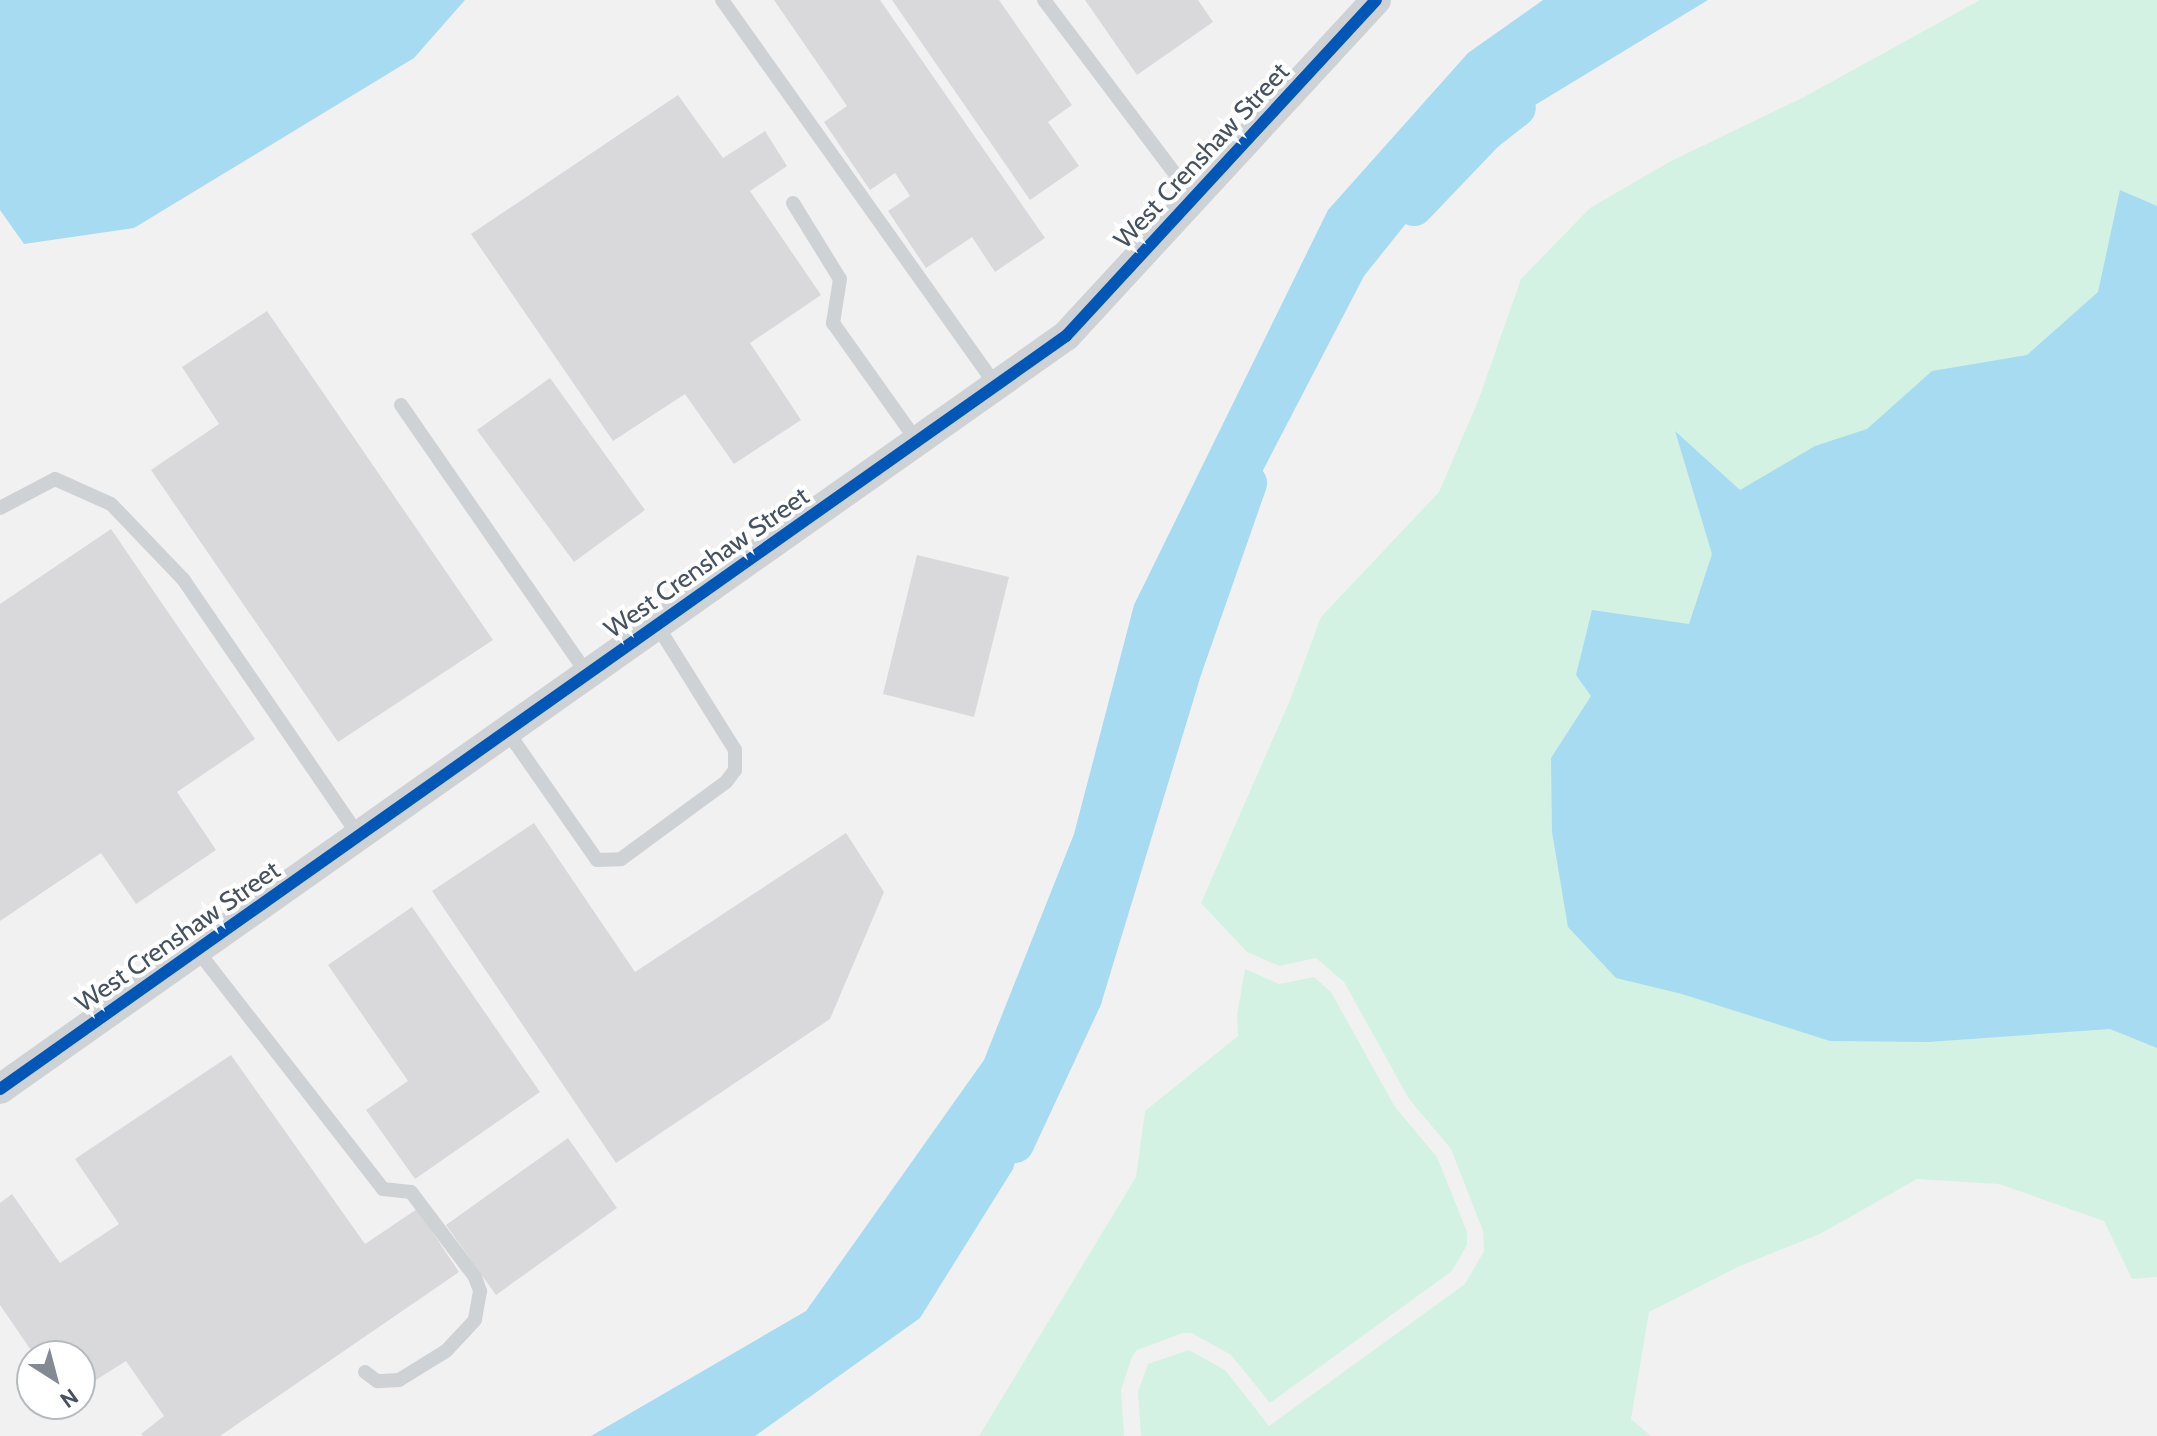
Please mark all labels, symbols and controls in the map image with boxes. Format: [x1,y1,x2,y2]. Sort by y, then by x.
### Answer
street label: West Crenshaw Street [1108,57,1296,255]
street label: West Crenshaw Street [599,481,815,645]
street label: West Crenshaw Street [70,855,286,1019]
north arrow [16,1340,96,1420]
text: N [55,1383,83,1414]

